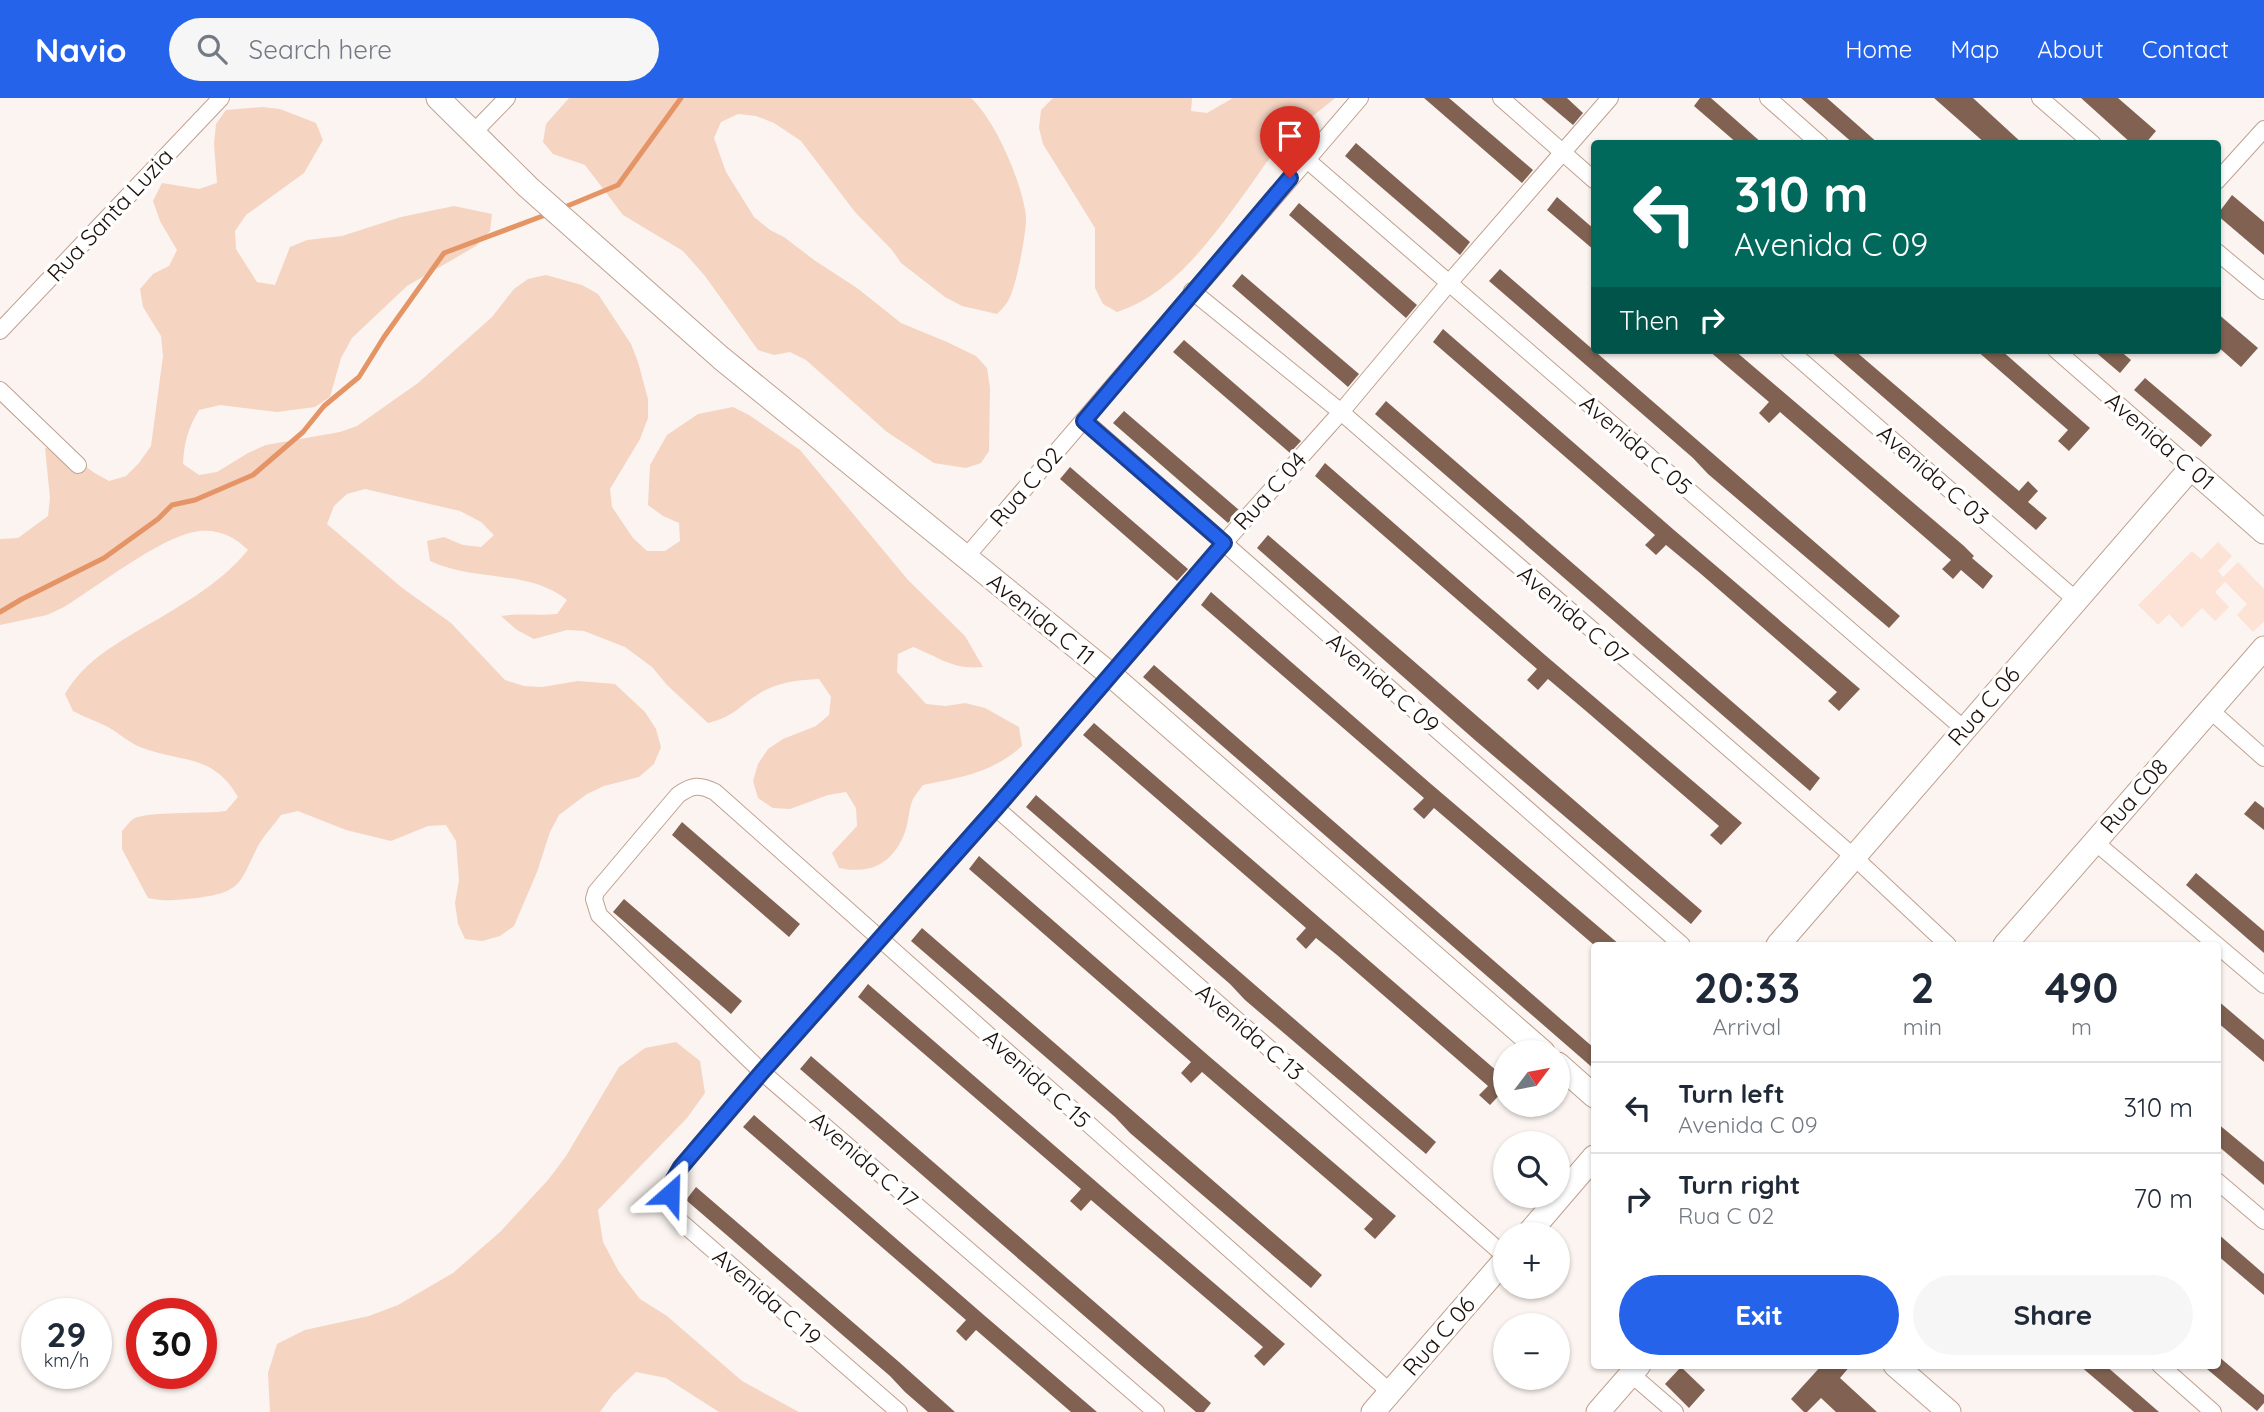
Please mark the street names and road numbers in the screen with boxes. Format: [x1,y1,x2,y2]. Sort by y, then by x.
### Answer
street label: Rua Santa Luzia [40,142,179,287]
street label: Avenida C 01 [2100,385,2221,496]
street label: Avenida C 05 [1574,388,1698,501]
street label: Avenida C 03 [1871,418,1995,531]
street label: Rua C 02 [983,441,1068,532]
street label: Rua C 04 [1227,445,1312,536]
street label: Avenida C 07 [1512,559,1635,671]
street label: Avenida C 11 [982,566,1101,671]
street label: Avenida C 09 [1321,626,1445,739]
street label: Rua C 06 [1941,660,2026,751]
street label: Rua C08 [2093,752,2174,839]
street label: Avenida C 13 [1190,977,1310,1086]
street label: Avenida C 15 [978,1023,1097,1134]
street label: Avenida C 17 [805,1105,924,1214]
street label: Avenida C 19 [707,1242,828,1352]
street label: Rua C 06 [1396,1290,1481,1381]

